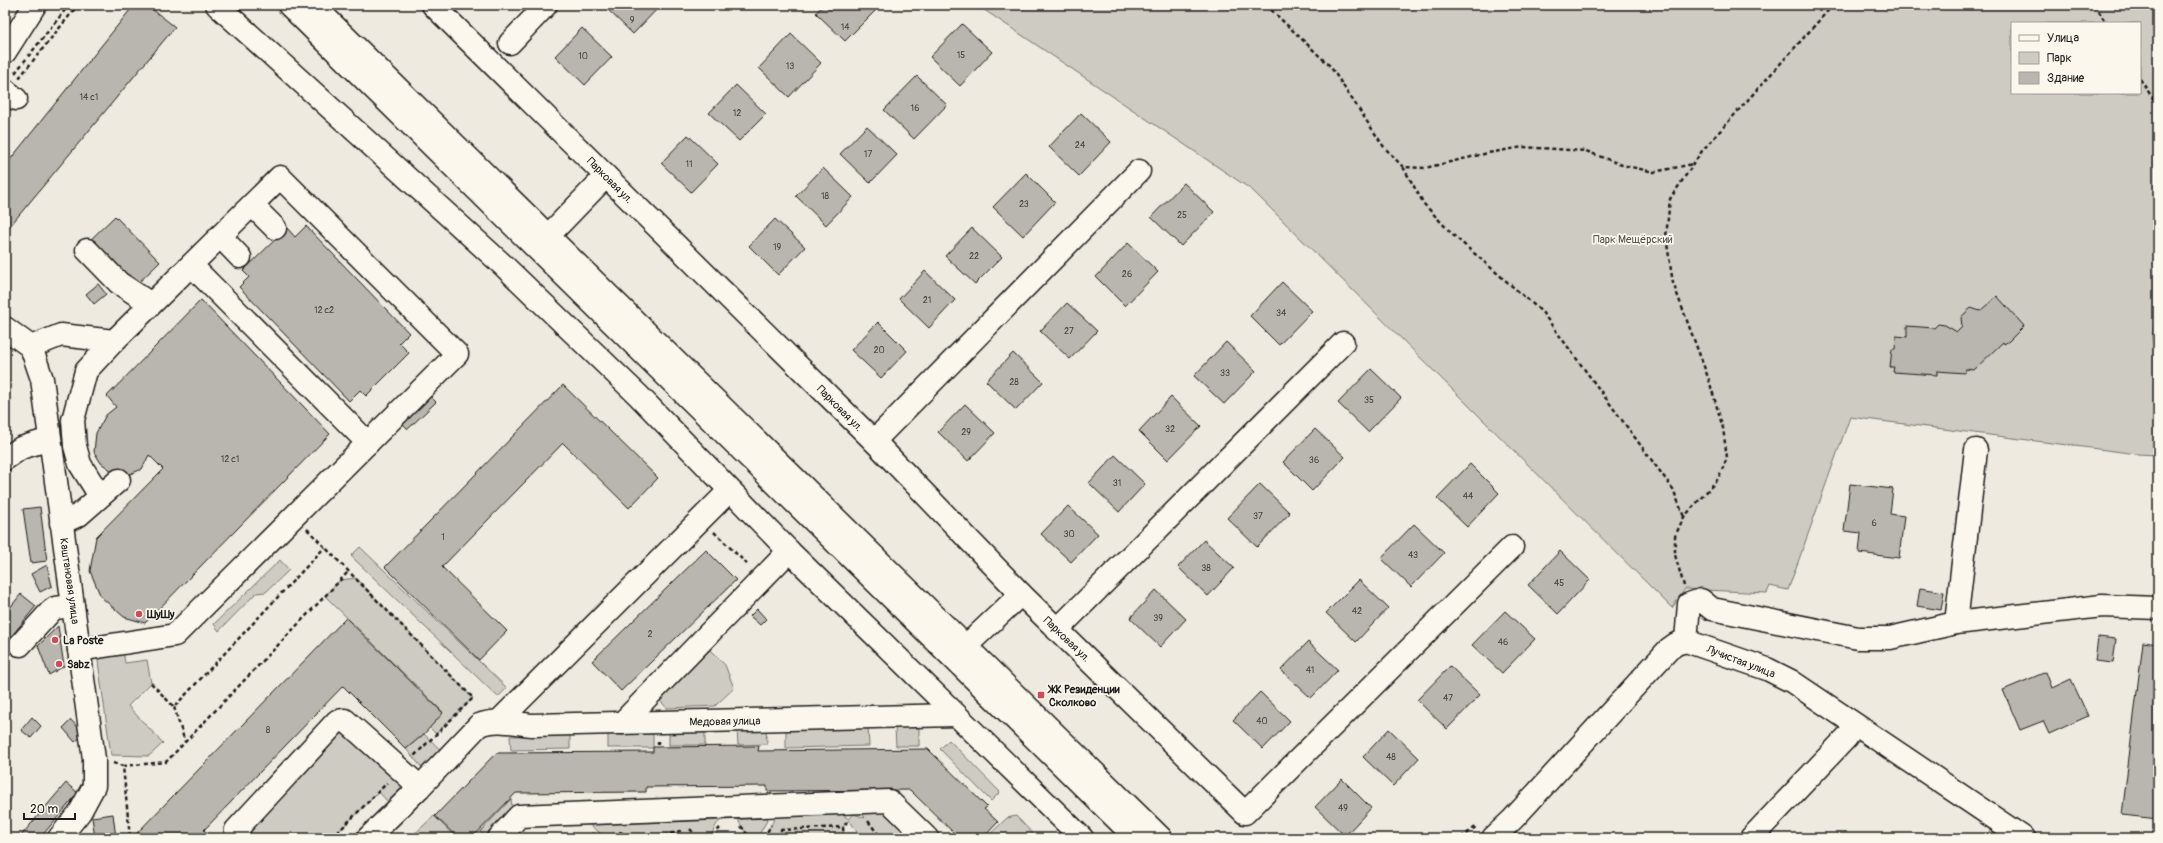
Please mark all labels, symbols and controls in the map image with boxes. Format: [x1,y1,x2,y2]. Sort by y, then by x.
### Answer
house number: 9 [630,15,635,26]
house number: 14 [841,22,850,33]
legend [2011,22,2141,94]
text: Улица [2047,31,2079,46]
house number: 15 [957,50,965,61]
house number: 10 [578,51,588,62]
text: Парк [2047,51,2072,66]
house number: 13 [786,61,794,72]
text: Здание [2047,71,2084,86]
house number: 14 с1 [80,92,98,103]
house number: 16 [911,103,919,114]
house number: 12 [733,108,741,119]
house number: 24 [1075,140,1086,151]
house number: 17 [864,149,872,160]
street label: Парковая ул. [584,155,635,206]
house number: 11 [685,159,693,170]
house number: 18 [821,191,829,202]
house number: 23 [1019,199,1029,210]
house number: 25 [1177,210,1187,221]
park label: Парк Мещёрский [1593,233,1673,246]
house number: 19 [773,242,781,253]
house number: 22 [969,251,979,262]
house number: 26 [1122,269,1132,280]
house number: 21 [923,295,931,306]
house number: 12 с2 [314,305,334,316]
house number: 34 [1276,308,1287,319]
house number: 27 [1064,326,1074,337]
house number: 20 [873,345,885,356]
house number: 33 [1220,368,1230,379]
house number: 28 [1009,377,1019,388]
street label: Парковая ул. [814,383,865,434]
house number: 35 [1364,395,1374,406]
house number: 32 [1165,424,1175,435]
house number: 29 [961,427,971,438]
house number: 12 с1 [221,454,239,465]
house number: 36 [1309,455,1319,466]
house number: 31 [1113,478,1121,489]
house number: 44 [1463,491,1474,502]
house number: 37 [1253,511,1263,522]
house number: 6 [1871,518,1877,529]
house number: 30 [1063,529,1075,540]
house number: 1 [441,532,445,543]
street label: Каштановая улица [57,537,82,625]
house number: 43 [1408,550,1418,561]
house number: 38 [1201,563,1211,574]
house number: 45 [1554,578,1564,589]
house number: 42 [1352,606,1362,617]
place label: ШуШу [146,608,175,621]
marker: ШуШу [134,609,144,619]
house number: 39 [1153,613,1163,624]
street label: Парковая ул. [1041,614,1093,665]
house number: 2 [647,629,653,640]
place label: La Poste [63,634,104,647]
marker: La Poste [50,635,60,645]
house number: 46 [1498,637,1508,648]
street label: Лучистая улица [1704,642,1777,681]
place label: Sabz [67,658,90,671]
marker: Sabz [54,659,64,669]
house number: 41 [1306,665,1314,676]
place label: ЖК Резиденции Сколково [1047,683,1120,709]
marker: ЖК Резиденции Сколково [1036,690,1046,700]
house number: 47 [1443,693,1453,704]
street label: Медовая улица [689,714,761,729]
house number: 40 [1256,716,1268,727]
house number: 8 [266,725,271,736]
house number: 48 [1386,752,1396,763]
scale bar [24,795,75,821]
text: 20 m [30,802,59,817]
house number: 49 [1338,803,1348,814]

